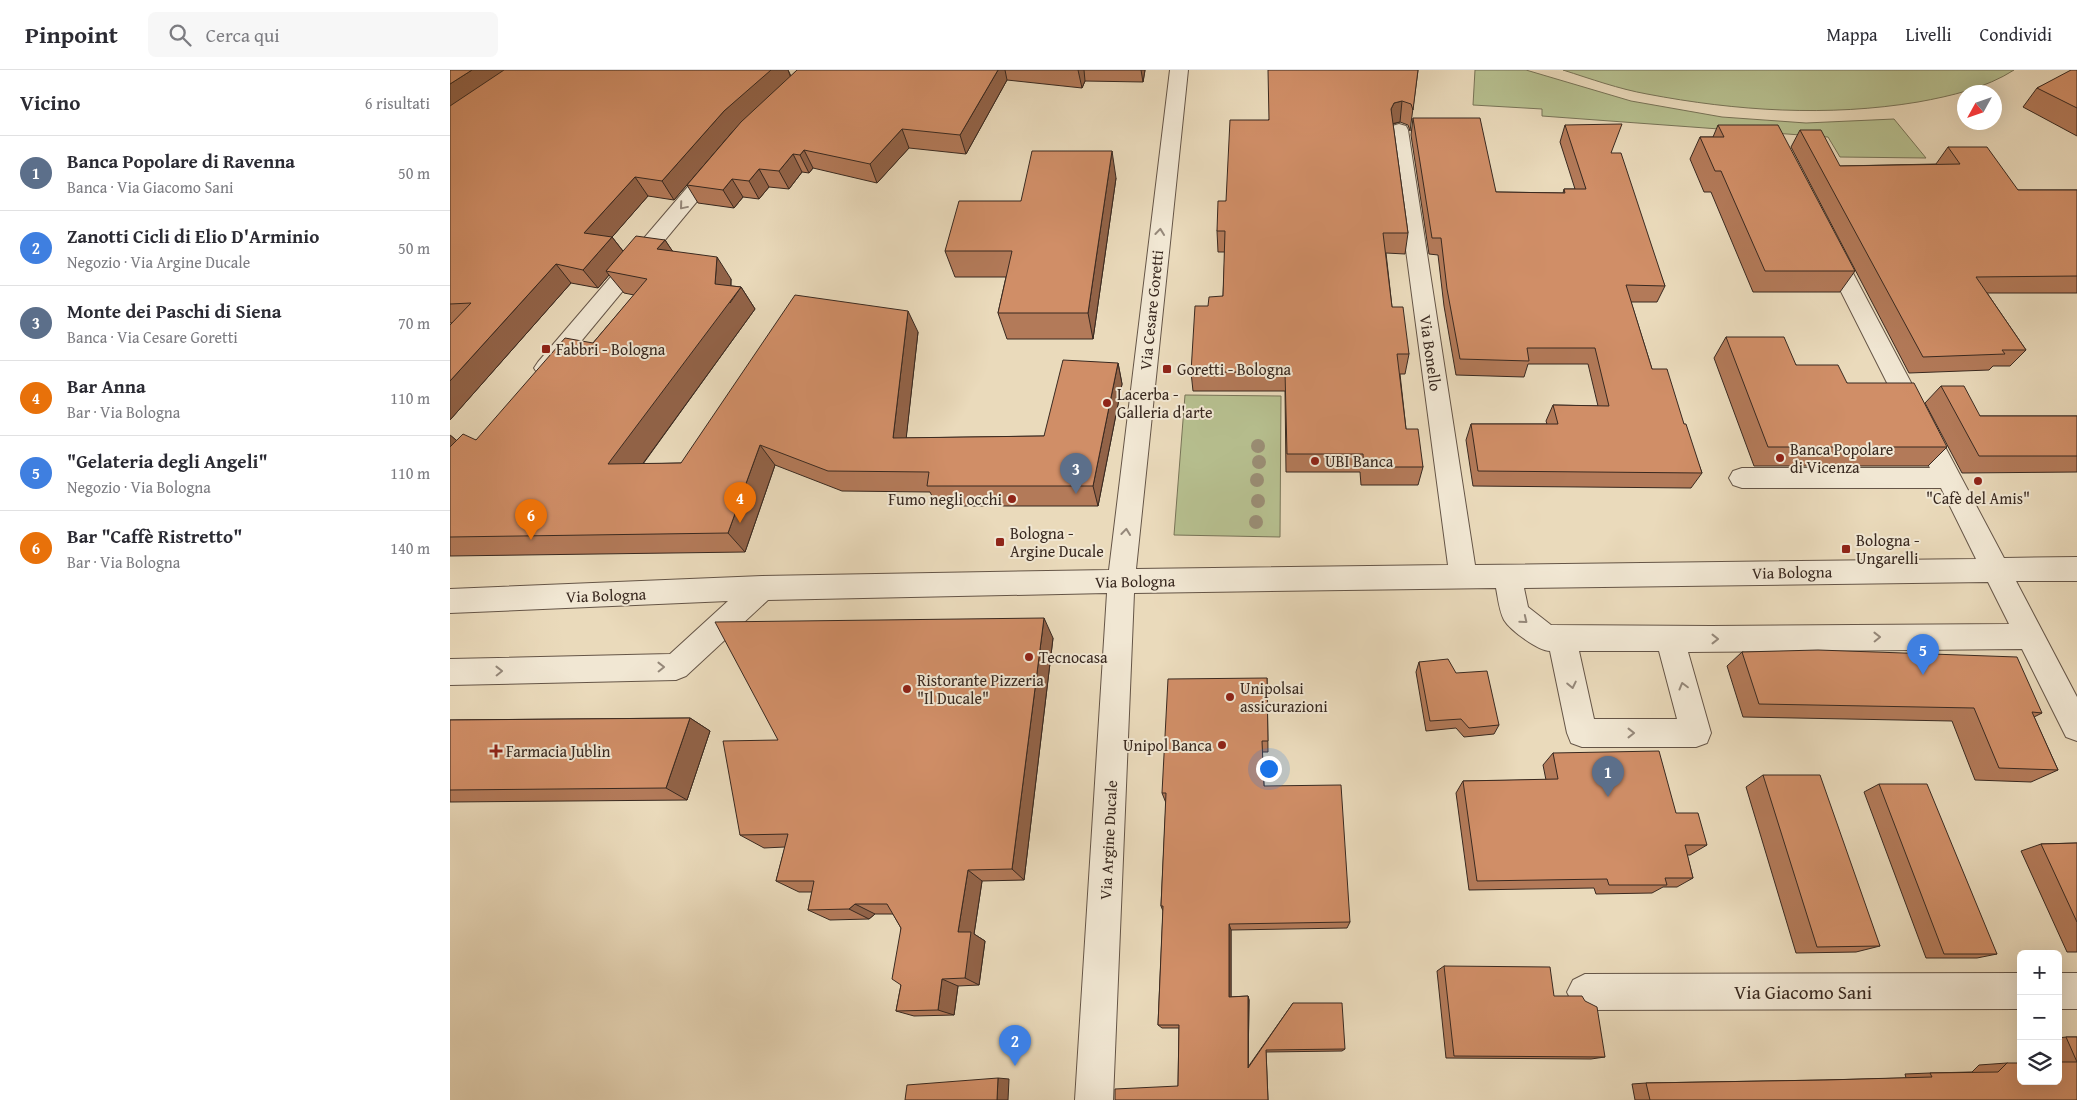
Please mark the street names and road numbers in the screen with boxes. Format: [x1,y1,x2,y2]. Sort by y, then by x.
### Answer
street label: Via Cesare Goretti [1133,248,1169,371]
street label: Via Bonello [1414,313,1448,393]
street label: Via Bologna [1752,559,1833,585]
street label: Via Bologna [1095,568,1176,594]
street label: Via Bologna [565,582,647,608]
street label: Via Argine Ducale [1093,780,1123,900]
street label: Via Giacomo Sani [1734,978,1872,1006]

